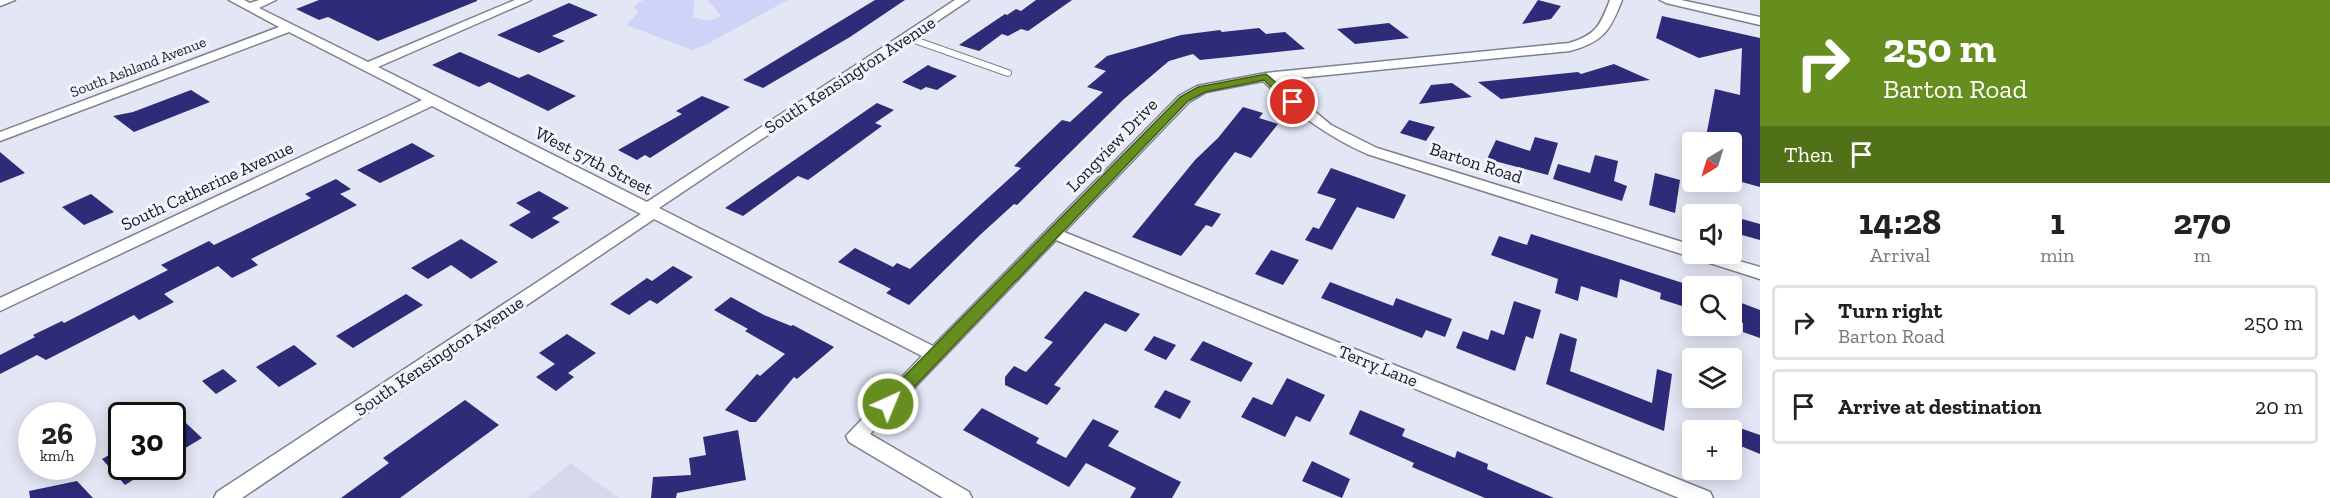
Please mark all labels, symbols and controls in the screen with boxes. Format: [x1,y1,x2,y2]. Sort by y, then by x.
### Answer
street label: South Kensington Avenue [760,11,940,139]
text: 250 m [1883,22,1996,73]
icon: right [1784,24,1862,102]
street label: South Ashland Avenue [68,33,208,101]
text: Barton Road [1883,73,2027,105]
pin [1267,76,1318,127]
icon: arrive [1276,85,1309,118]
street label: Longview Drive [1062,94,1162,196]
street label: West 57th Street [532,122,657,200]
north arrow [1682,132,1742,192]
map controls [1682,132,1742,480]
street label: South Catherine Avenue [118,136,296,236]
street label: Barton Road [1427,138,1525,188]
icon: arrive [1845,138,1878,171]
text: Then [1784,141,1833,168]
text: 14:28 [1859,200,1941,243]
text: 1 [2050,200,2065,243]
text: 270 [2173,200,2231,243]
button: sound [1682,204,1742,264]
text: Arrival [1870,243,1930,267]
text: min [2040,243,2075,267]
text: m [2194,243,2211,267]
button: search [1682,276,1742,336]
street label: South Kensington Avenue [350,291,528,421]
text: Turn right [1838,297,1942,324]
icon: right [1787,306,1820,339]
text: 250 m [2244,309,2303,336]
text: Barton Road [1838,324,1945,348]
street label: Terry Lane [1335,340,1421,392]
button: layers [1682,348,1742,408]
position arrow [856,372,920,436]
icon: arrive [1787,390,1820,423]
text: Arrive at destination [1838,393,2041,420]
text: 20 m [2255,393,2303,420]
speed limit sign: 30 [108,402,186,480]
text: 26 [41,416,73,452]
button: + [1682,420,1742,480]
text: km/h [40,447,74,465]

